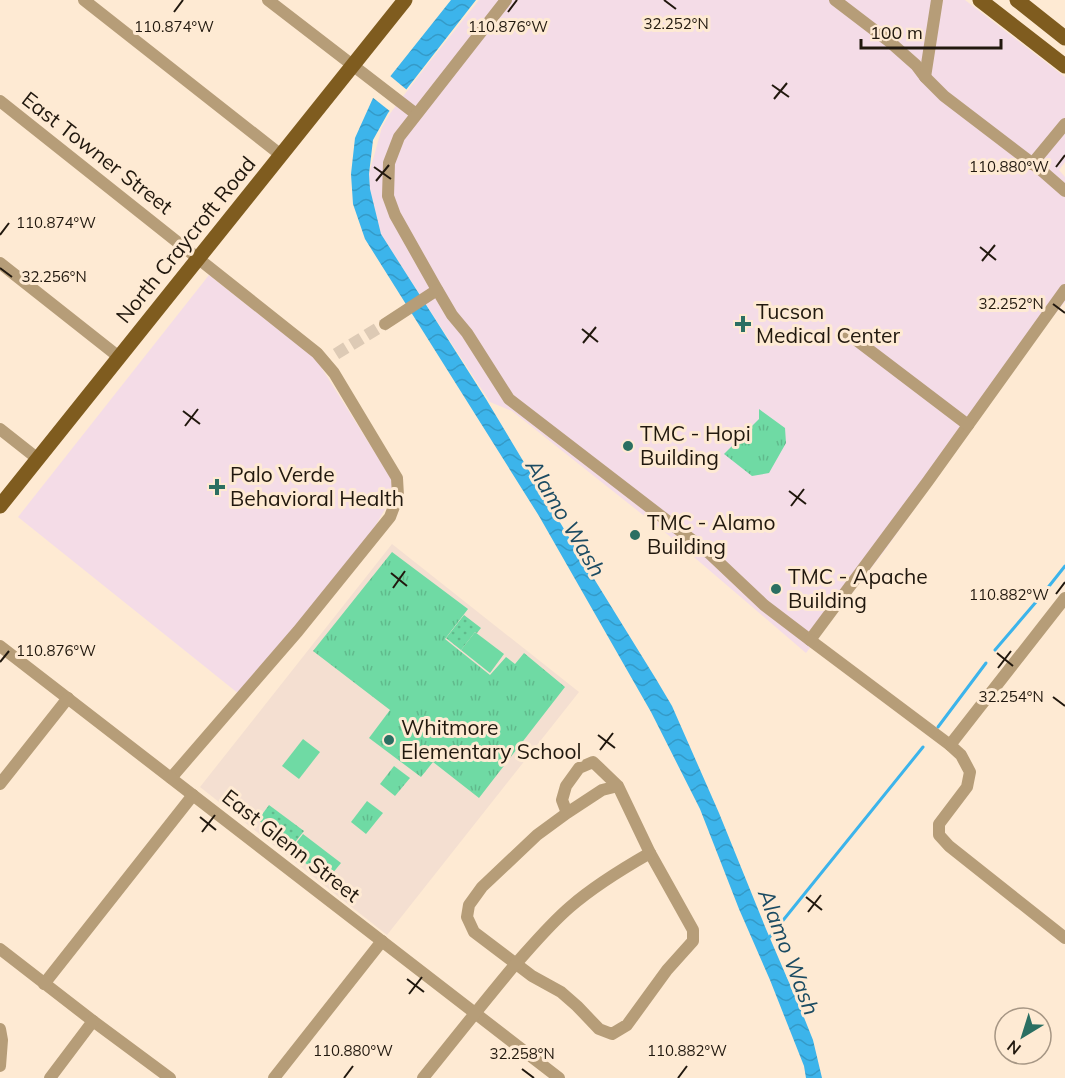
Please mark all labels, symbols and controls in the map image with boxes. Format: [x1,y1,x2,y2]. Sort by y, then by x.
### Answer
scale bar [861,12,1000,50]
text: 32.252°N [643,14,709,33]
text: 110.874°W [134,17,214,36]
text: 110.876°W [468,17,548,36]
text: 100 m [870,21,923,44]
street label: East Towner Street [17,85,178,219]
street label: North Craycroft Road [110,151,260,328]
text: 110.880°W [969,157,1049,176]
text: 110.874°W [16,213,96,232]
text: 32.256°N [21,267,87,286]
text: 32.252°N [978,294,1044,313]
place label: Tucson Medical Center [756,298,900,348]
marker: Tucson Medical Center [734,315,752,333]
place label: TMC - Hopi Building [640,420,751,470]
marker: TMC - Hopi Building [621,439,635,453]
water label: Alamo Wash [519,453,612,582]
place label: Palo Verde Behavioral Health [230,461,404,511]
marker: Palo Verde Behavioral Health [208,478,226,496]
place label: TMC - Alamo Building [647,509,775,559]
marker: TMC - Alamo Building [628,528,642,542]
place label: TMC - Apache Building [788,563,928,613]
marker: TMC - Apache Building [769,582,783,596]
text: 110.882°W [969,585,1049,604]
text: 110.876°W [16,641,96,660]
text: 32.254°N [978,687,1044,706]
place label: Whitmore Elementary School [401,714,582,764]
marker: Whitmore Elementary School [382,733,396,747]
street label: East Glenn Street [217,783,366,907]
water label: Alamo Wash [752,884,826,1019]
north arrow [993,1006,1053,1066]
text: N [1003,1036,1025,1059]
text: 110.880°W [313,1041,393,1060]
text: 110.882°W [647,1041,727,1060]
text: 32.258°N [489,1044,555,1063]

